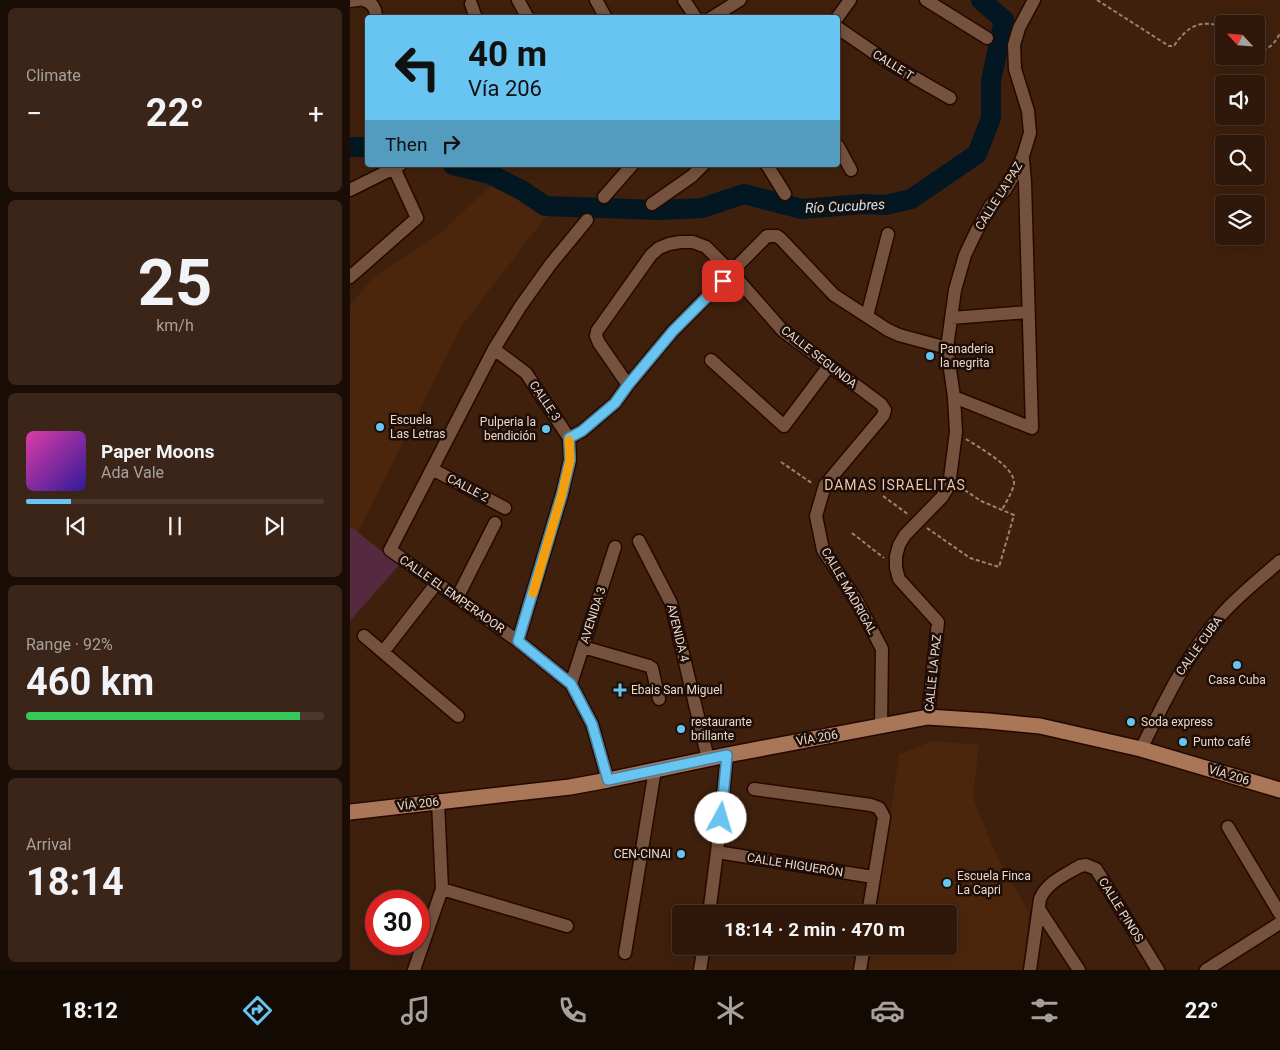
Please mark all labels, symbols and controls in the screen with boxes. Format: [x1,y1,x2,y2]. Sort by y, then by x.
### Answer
north arrow [1215,15,1265,65]
map controls [1215,15,1265,245]
text: 40 m [468,34,547,75]
icon: left [385,35,450,100]
street label: CALLE T [870,47,916,83]
text: Climate [26,66,81,85]
button: sound [1215,75,1265,125]
text: Vía 206 [468,76,542,101]
text: 22° [146,91,204,135]
text: − [26,97,42,130]
text: + [308,97,324,130]
icon: right [437,130,465,158]
text: Then [385,133,427,156]
button: search [1215,135,1265,185]
street label: CALLE LA PAZ [973,159,1025,233]
button: layers [1215,195,1265,245]
water label: Río Cucubres [805,196,885,216]
text: 25 [138,245,212,321]
pin [702,260,744,302]
icon: arrive [709,267,737,295]
text: km/h [156,316,194,335]
street label: CALLE SEGUNDA [778,323,860,391]
place label: Panaderia la negrita [940,342,994,370]
marker: Panaderia la negrita [924,350,936,362]
street label: CALLE 3 [527,378,563,424]
place label: Escuela Las Letras [390,413,445,441]
place label: Pulperia la bendición [480,415,536,443]
marker: Escuela Las Letras [374,421,386,433]
marker: Pulperia la bendición [540,423,552,435]
text: Paper Moons [101,440,214,463]
text: Ada Vale [101,463,164,482]
street label: CALLE 2 [445,471,491,505]
district label: DAMAS ISRAELITAS [824,477,966,493]
icon: previous [62,512,90,540]
icon: pause [161,512,189,540]
icon: next [260,512,288,540]
street label: CALLE MADRIGAL [818,545,880,637]
street label: CALLE EL EMPERADOR [397,552,508,636]
street label: AVENIDA 3 [577,585,609,645]
street label: AVENIDA 4 [664,603,692,664]
street label: CALLE CUBA [1173,614,1225,678]
street label: CALLE LA PAZ [922,634,944,712]
text: Range · 92% [26,635,113,654]
marker: Casa Cuba [1231,659,1243,671]
text: 460 km [26,660,154,704]
place label: Casa Cuba [1208,673,1266,687]
marker: Ebais San Miguel [613,683,627,697]
place label: Ebais San Miguel [631,683,722,697]
place label: restaurante brillante [691,715,752,743]
place label: Soda express [1141,715,1213,729]
marker: Soda express [1125,716,1137,728]
marker: restaurante brillante [675,723,687,735]
street label: VÍA 206 [795,726,839,749]
place label: Punto café [1193,735,1251,749]
marker: Punto café [1177,736,1189,748]
street label: VÍA 206 [1207,761,1252,788]
position arrow [694,791,746,843]
street label: VÍA 206 [396,793,440,814]
text: Arrival [26,835,71,854]
place label: CEN-CINAI [614,847,671,861]
marker: CEN-CINAI [675,848,687,860]
street label: CALLE HIGUERÓN [746,849,844,880]
text: 18:14 [26,860,124,904]
place label: Escuela Finca La Capri [957,869,1031,897]
street label: CALLE PINOS [1096,875,1146,945]
marker: Escuela Finca La Capri [941,877,953,889]
speed limit sign: 30 [365,890,430,955]
text: 18:14 · 2 min · 470 m [724,918,905,941]
icon: directions [240,993,275,1028]
icon: music [398,993,433,1028]
icon: phone [555,993,590,1028]
icon: climate [713,993,748,1028]
icon: car [870,993,905,1028]
icon: filters [1027,993,1062,1028]
text: 18:12 [61,998,118,1023]
text: 22° [1185,998,1219,1023]

